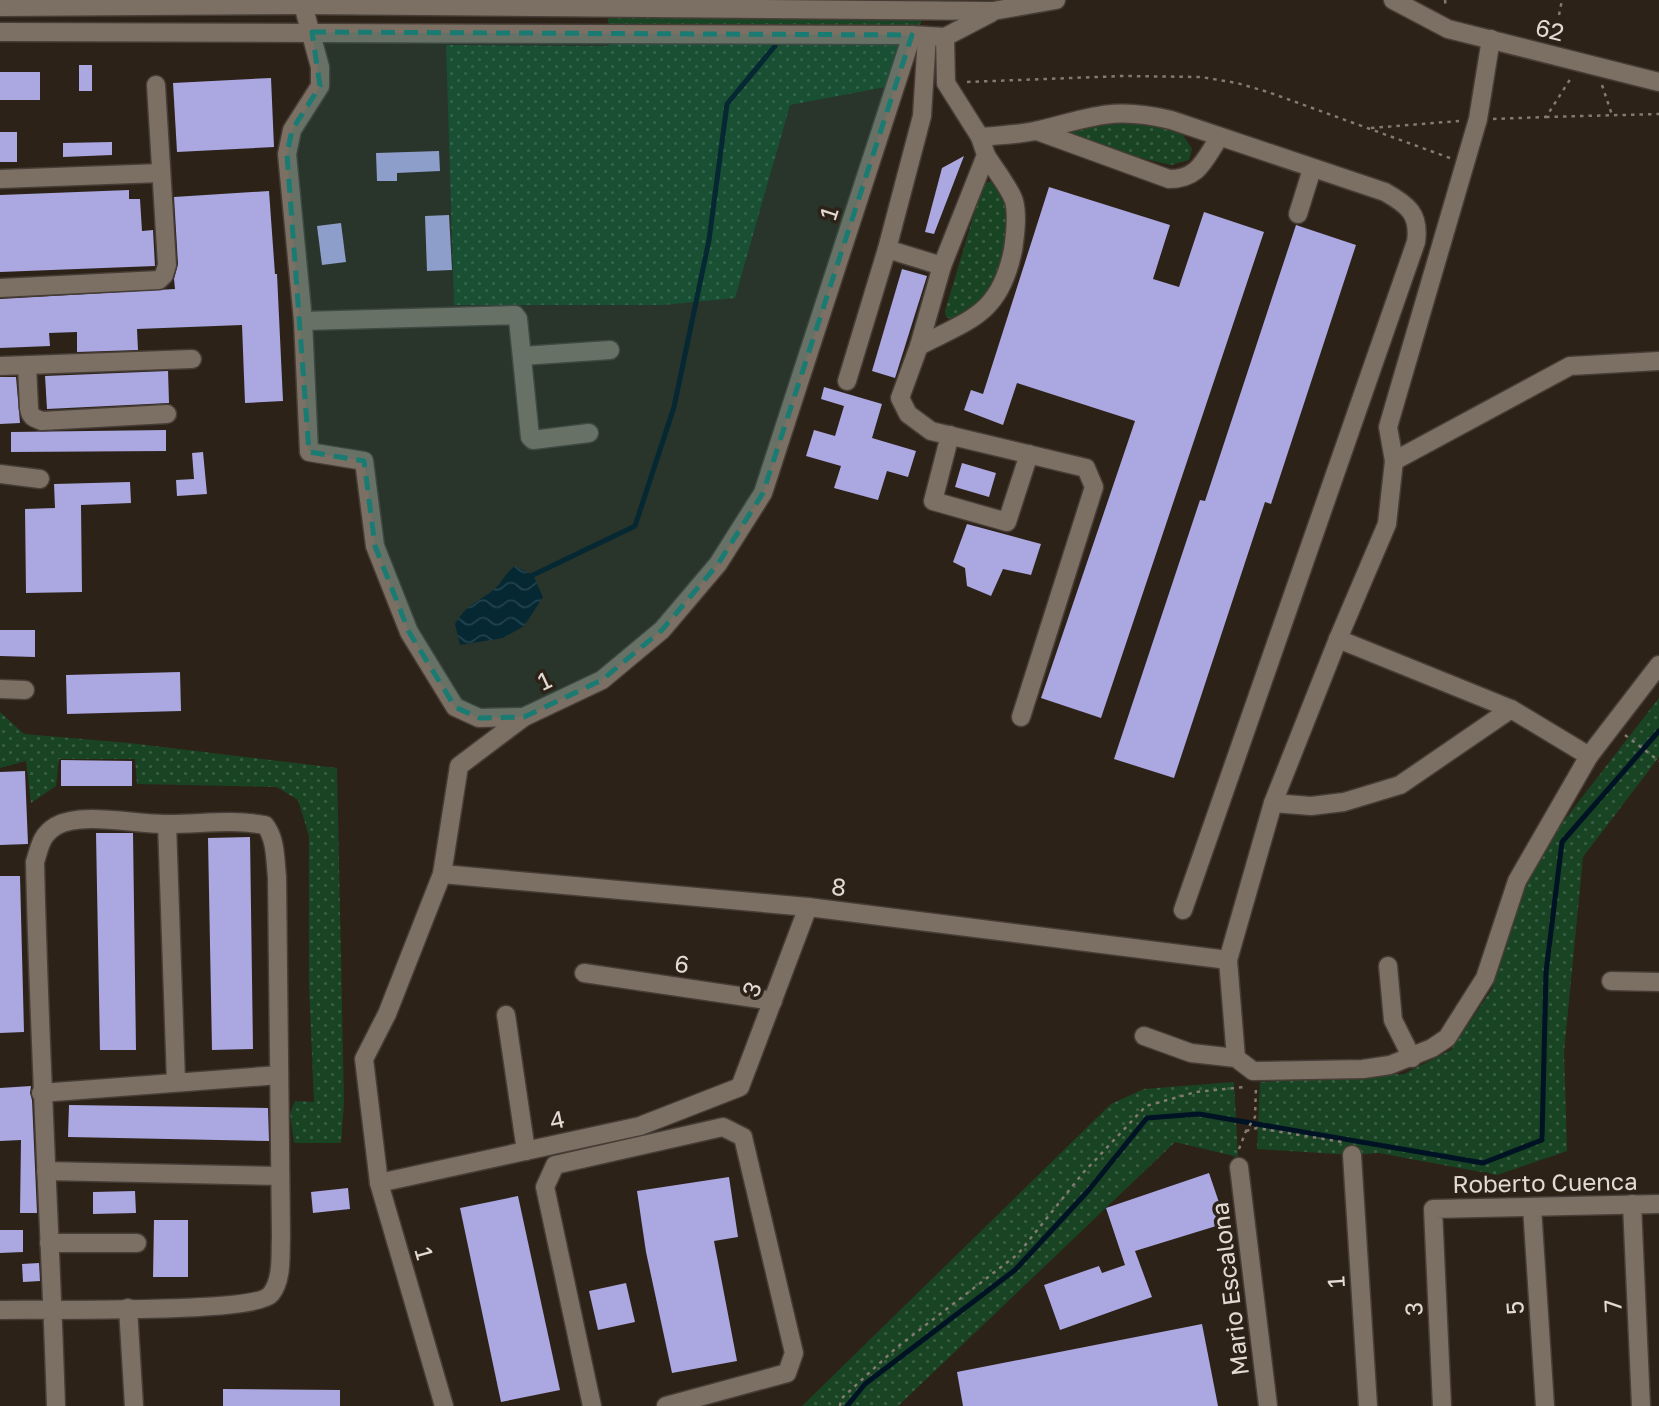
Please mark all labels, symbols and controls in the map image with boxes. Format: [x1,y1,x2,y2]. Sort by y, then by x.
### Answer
street label: 62 [1533,11,1567,47]
street label: 1 [812,203,844,223]
street label: 1 [533,664,555,696]
street label: 8 [830,871,848,901]
street label: 6 [673,948,691,978]
street label: 3 [735,977,767,1001]
street label: 4 [547,1103,567,1135]
street label: Roberto Cuenca [1452,1166,1638,1198]
street label: Mario Escalona [1204,1201,1254,1377]
street label: 1 [409,1243,441,1263]
street label: 1 [1320,1275,1350,1289]
street label: 7 [1597,1299,1627,1313]
street label: 5 [1499,1300,1529,1316]
street label: 3 [1398,1301,1428,1317]

